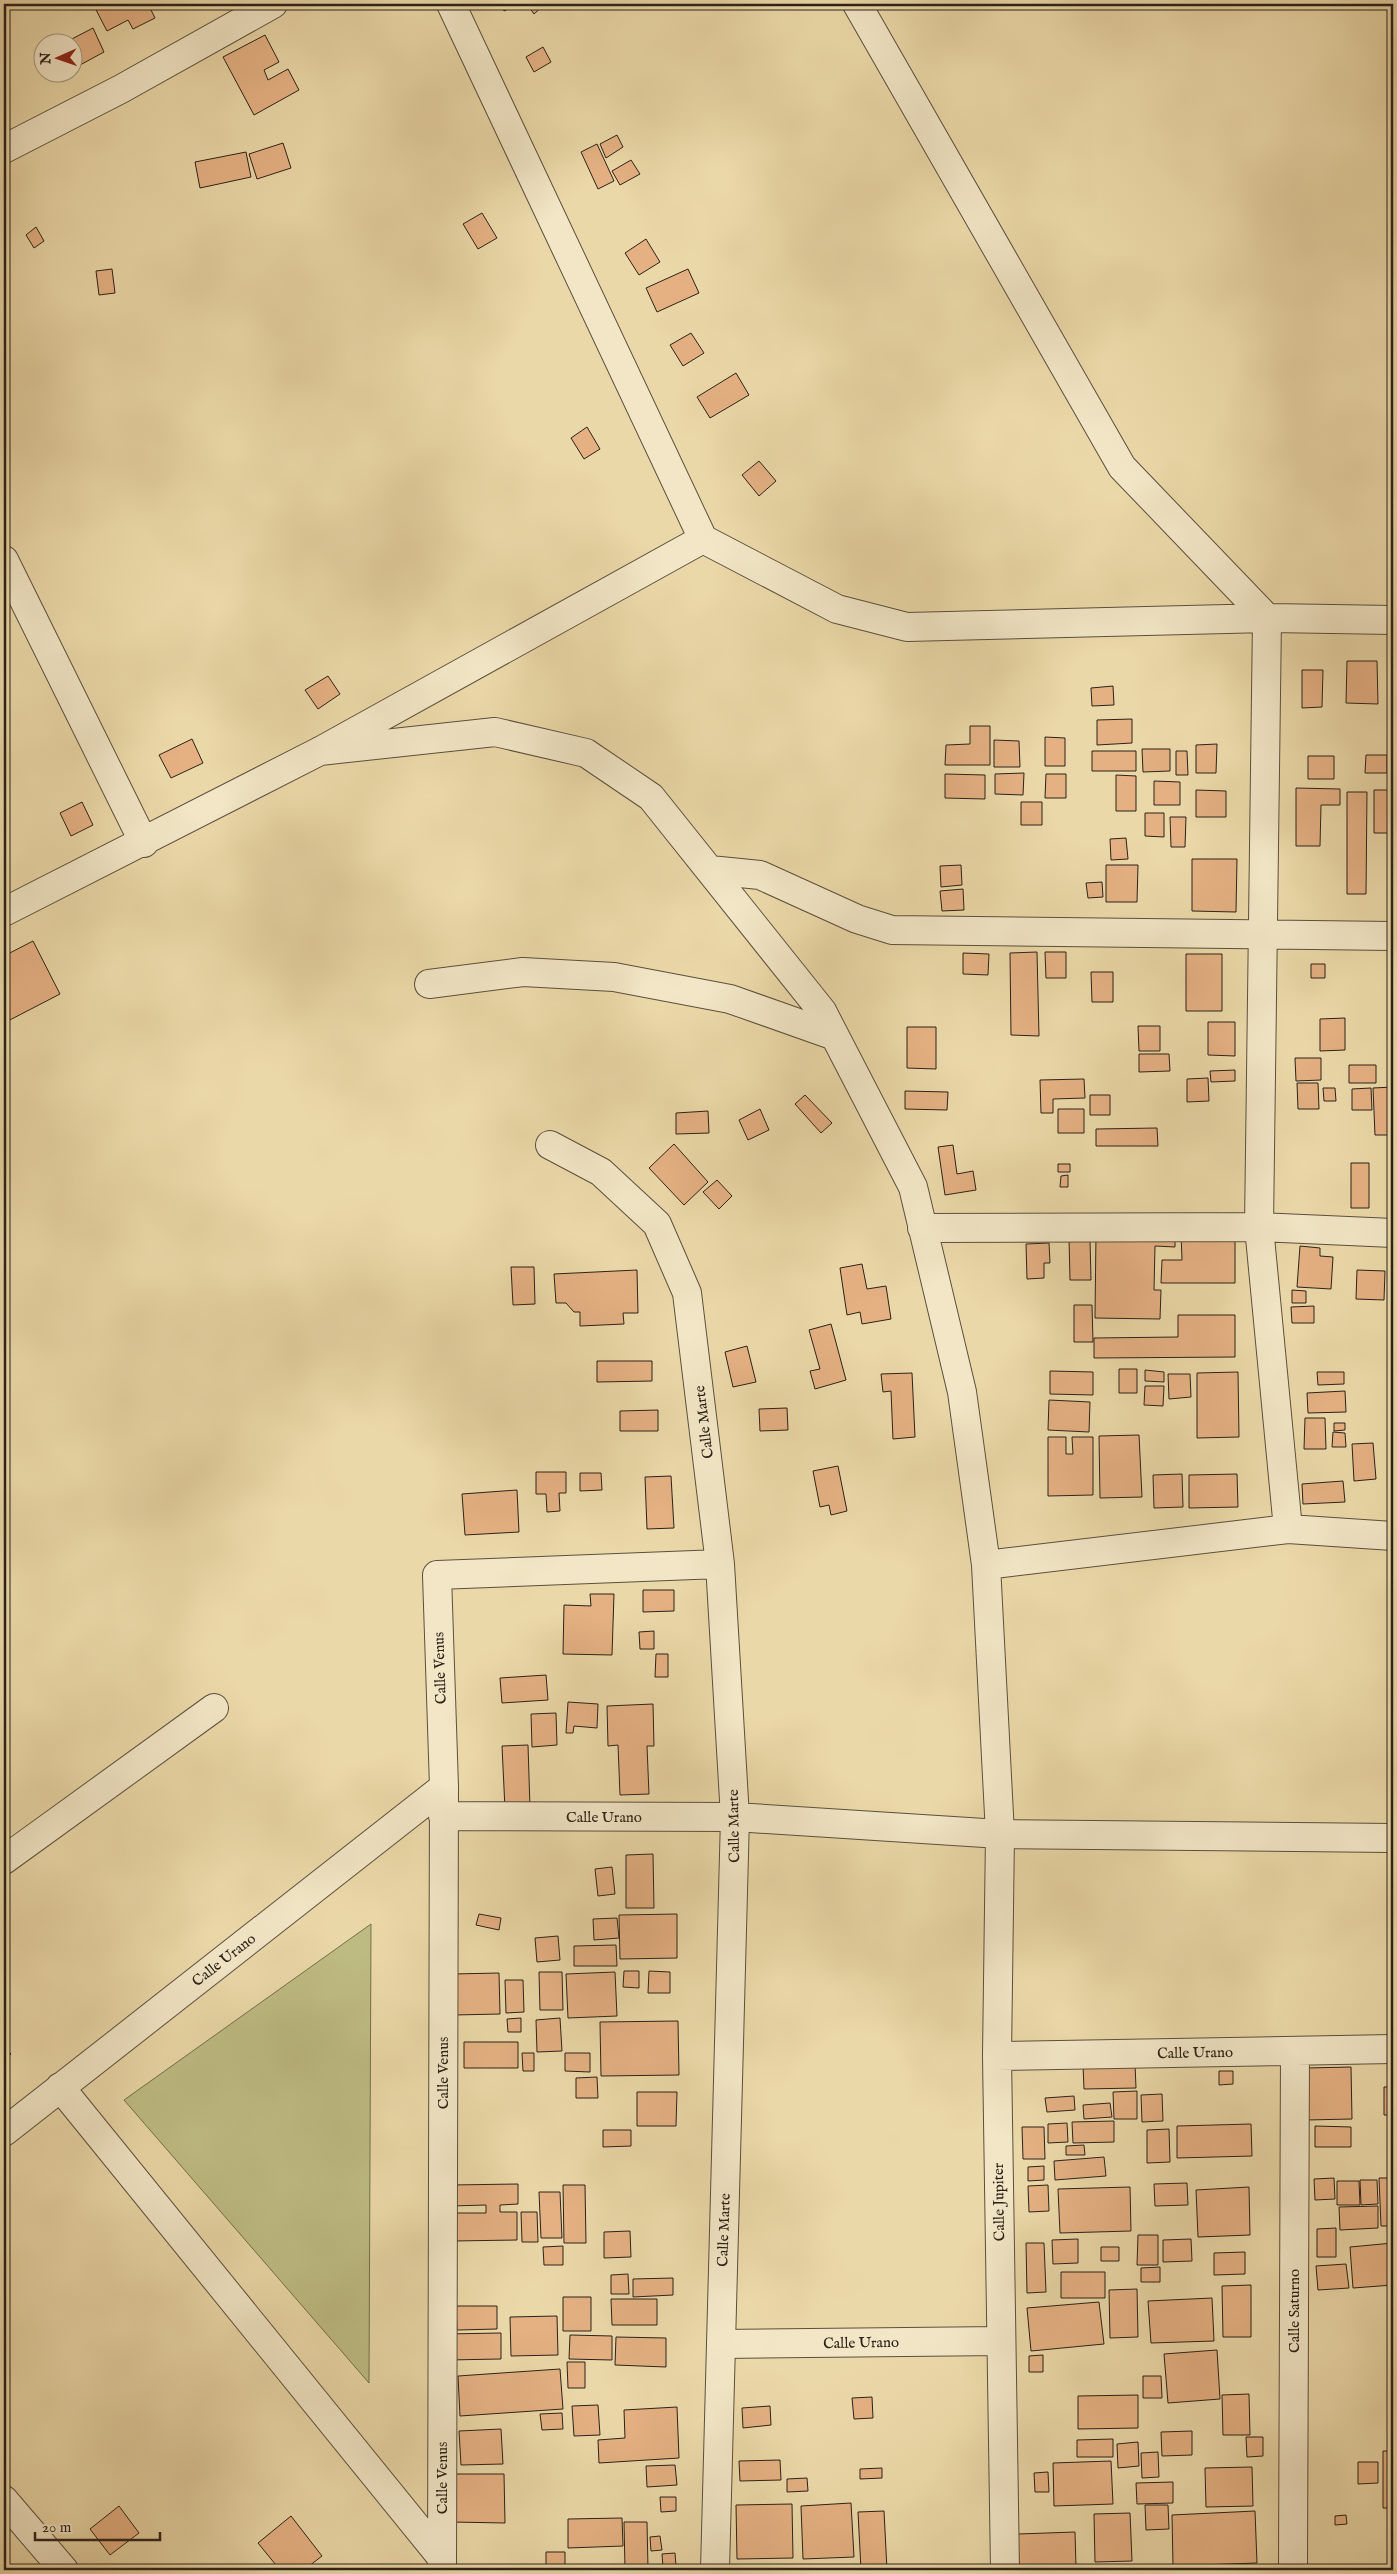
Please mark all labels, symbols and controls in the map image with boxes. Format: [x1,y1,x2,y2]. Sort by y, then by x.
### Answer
north arrow [32,32,82,82]
text: N [37,52,55,66]
street label: Calle Marte [690,1384,718,1460]
street label: Calle Venus [429,1631,451,1705]
street label: Calle Marte [724,1789,744,1863]
street label: Calle Urano [566,1808,642,1827]
street label: Calle Urano [188,1929,260,1991]
street label: Calle Venus [434,2037,453,2109]
street label: Calle Urano [1157,2043,1233,2063]
street label: Calle Jupiter [989,2162,1009,2241]
street label: Calle Marte [713,2193,735,2267]
street label: Calle Saturno [1285,2269,1304,2353]
street label: Calle Urano [823,2333,899,2353]
street label: Calle Venus [433,2442,452,2514]
scale bar [35,2509,160,2541]
text: 20 m [42,2518,72,2537]

